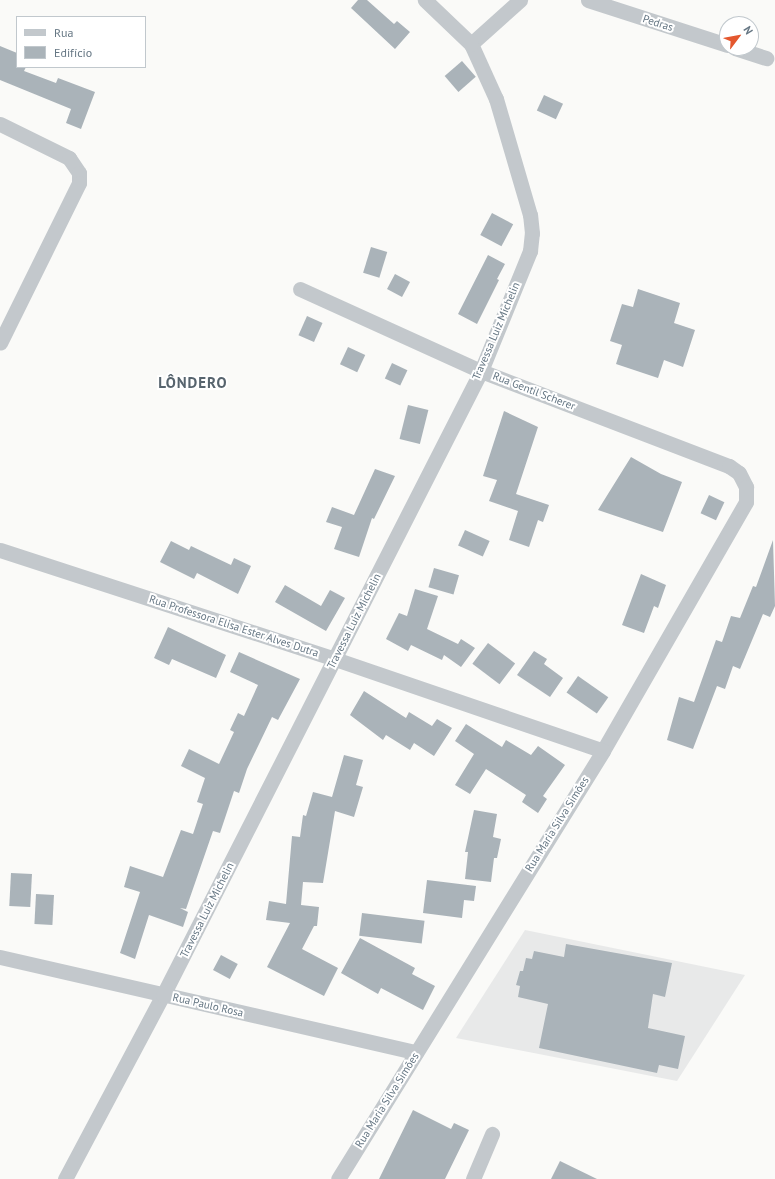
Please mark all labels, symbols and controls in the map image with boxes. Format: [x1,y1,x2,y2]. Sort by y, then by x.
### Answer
street label: Pedras [641,12,675,34]
legend [16,16,146,68]
north arrow [719,16,759,56]
text: N [740,23,756,37]
text: Rua [54,25,73,40]
text: Edifício [54,45,92,60]
street label: Travessa Luiz Michelin [469,280,523,382]
street label: Rua Gentil Scherer [491,369,577,413]
district label: LÔNDERO [158,374,228,392]
street label: Travessa Luiz Michelin [324,571,384,671]
street label: Rua Professora Elisa Ester Alves Dutra [147,592,321,660]
street label: Rua Maria Silva Simões [522,774,592,874]
street label: Travessa Luiz Michelin [177,860,237,960]
street label: Rua Paulo Rosa [171,990,245,1020]
street label: Rua Maria Silva Simões [352,1050,422,1150]

